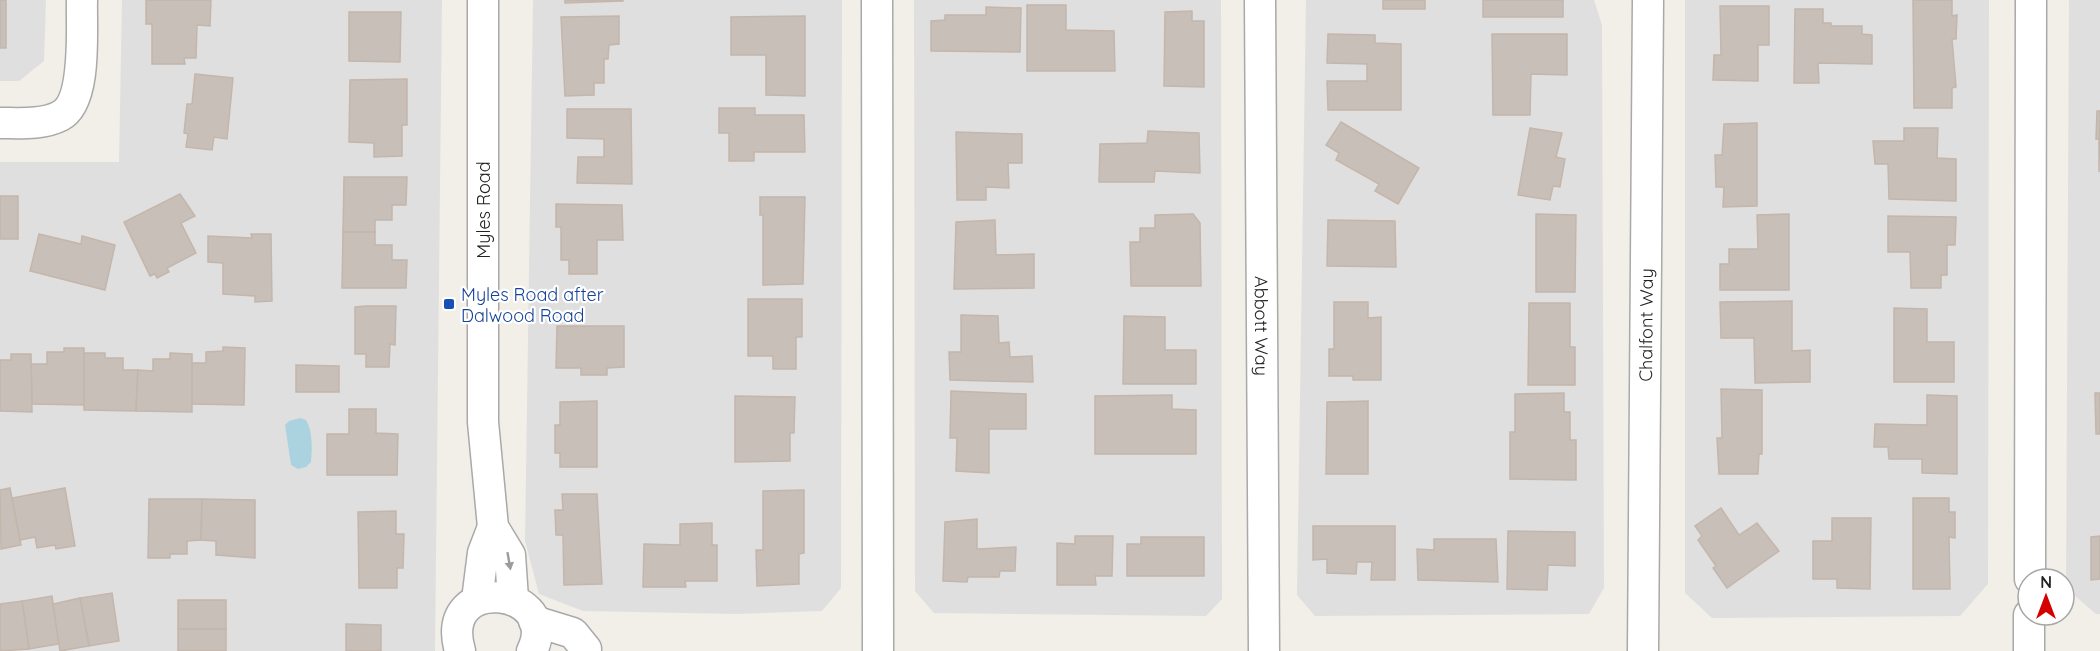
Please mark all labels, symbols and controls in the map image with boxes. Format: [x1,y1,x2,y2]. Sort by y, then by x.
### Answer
street label: Myles Road [472,161,495,259]
street label: Chalfont Way [1634,268,1657,382]
street label: Abbott Way [1250,276,1274,376]
place label: Myles Road after Dalwood Road [461,283,604,327]
marker: Myles Road after Dalwood Road [442,297,456,311]
one-way arrow [505,552,514,571]
north arrow [2016,567,2076,627]
text: N [2040,572,2052,592]

